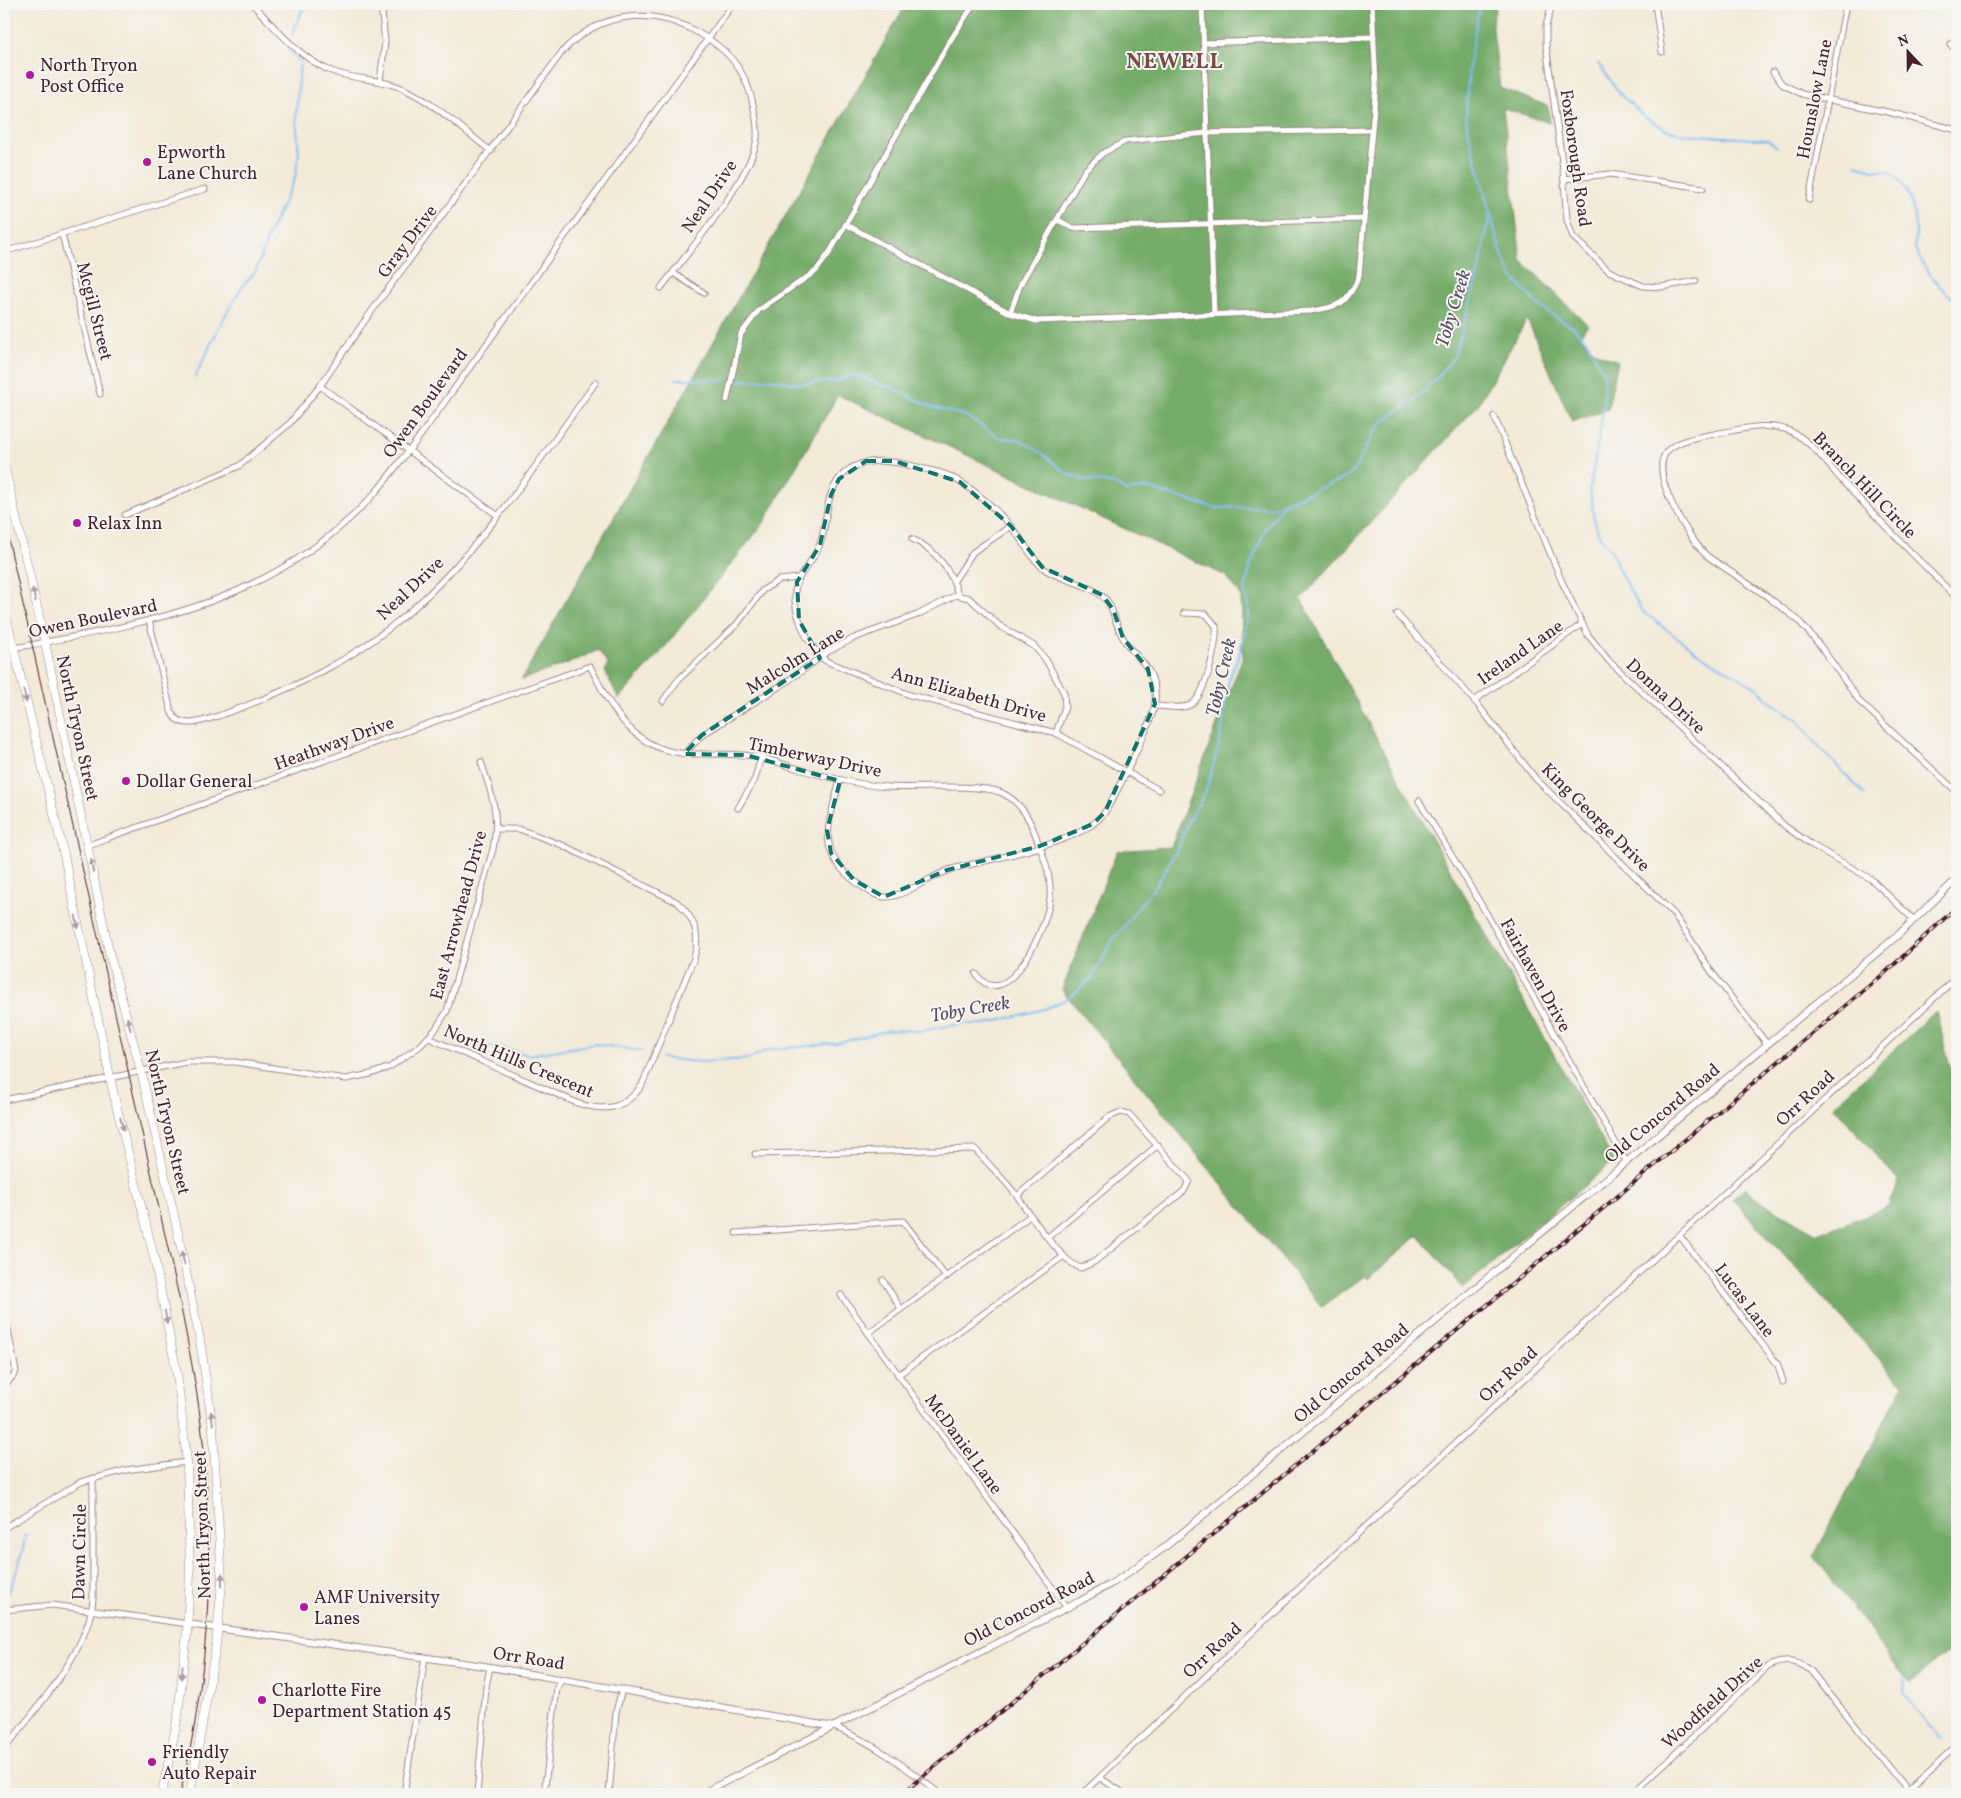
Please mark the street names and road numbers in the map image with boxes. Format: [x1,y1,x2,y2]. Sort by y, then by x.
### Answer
street label: Hounslow Lane [1792,37,1839,161]
street label: Foxborough Road [1552,88,1597,229]
street label: Neal Drive [676,155,744,239]
street label: Gray Drive [372,200,444,284]
street label: Mcgill Street [69,260,118,363]
street label: Owen Boulevard [378,344,475,464]
street label: Branch Hill Circle [1806,427,1922,545]
street label: Neal Drive [372,551,450,627]
street label: Owen Boulevard [27,594,160,645]
street label: Ireland Lane [1473,614,1569,692]
street label: Malcolm Lane [742,621,850,701]
street label: North Tryon Street [49,653,104,804]
street label: Donna Drive [1620,654,1710,741]
street label: Ann Elizabeth Drive [888,661,1049,730]
street label: Heathway Drive [271,711,398,778]
street label: Timberway Drive [746,732,884,785]
street label: King George Drive [1535,758,1655,878]
street label: East Arrowhead Drive [425,828,494,1003]
street label: Fairhaven Drive [1493,914,1576,1037]
street label: North Hills Crescent [439,1019,598,1105]
street label: North Tryon Street [138,1047,195,1198]
street label: Old Concord Road [1600,1058,1726,1170]
street label: Orr Road [1771,1065,1841,1133]
street label: Lucas Lane [1708,1259,1780,1343]
street label: Old Concord Road [1289,1318,1415,1430]
street label: Orr Road [1474,1341,1544,1409]
street label: McDaniel Lane [918,1390,1008,1500]
street label: North Tryon Street [188,1450,219,1600]
street label: Dawn Circle [67,1504,94,1600]
street label: Old Concord Road [960,1567,1099,1654]
street label: Orr Road [1178,1617,1248,1685]
street label: Orr Road [491,1641,567,1677]
street label: Woodfield Drive [1657,1651,1769,1756]

